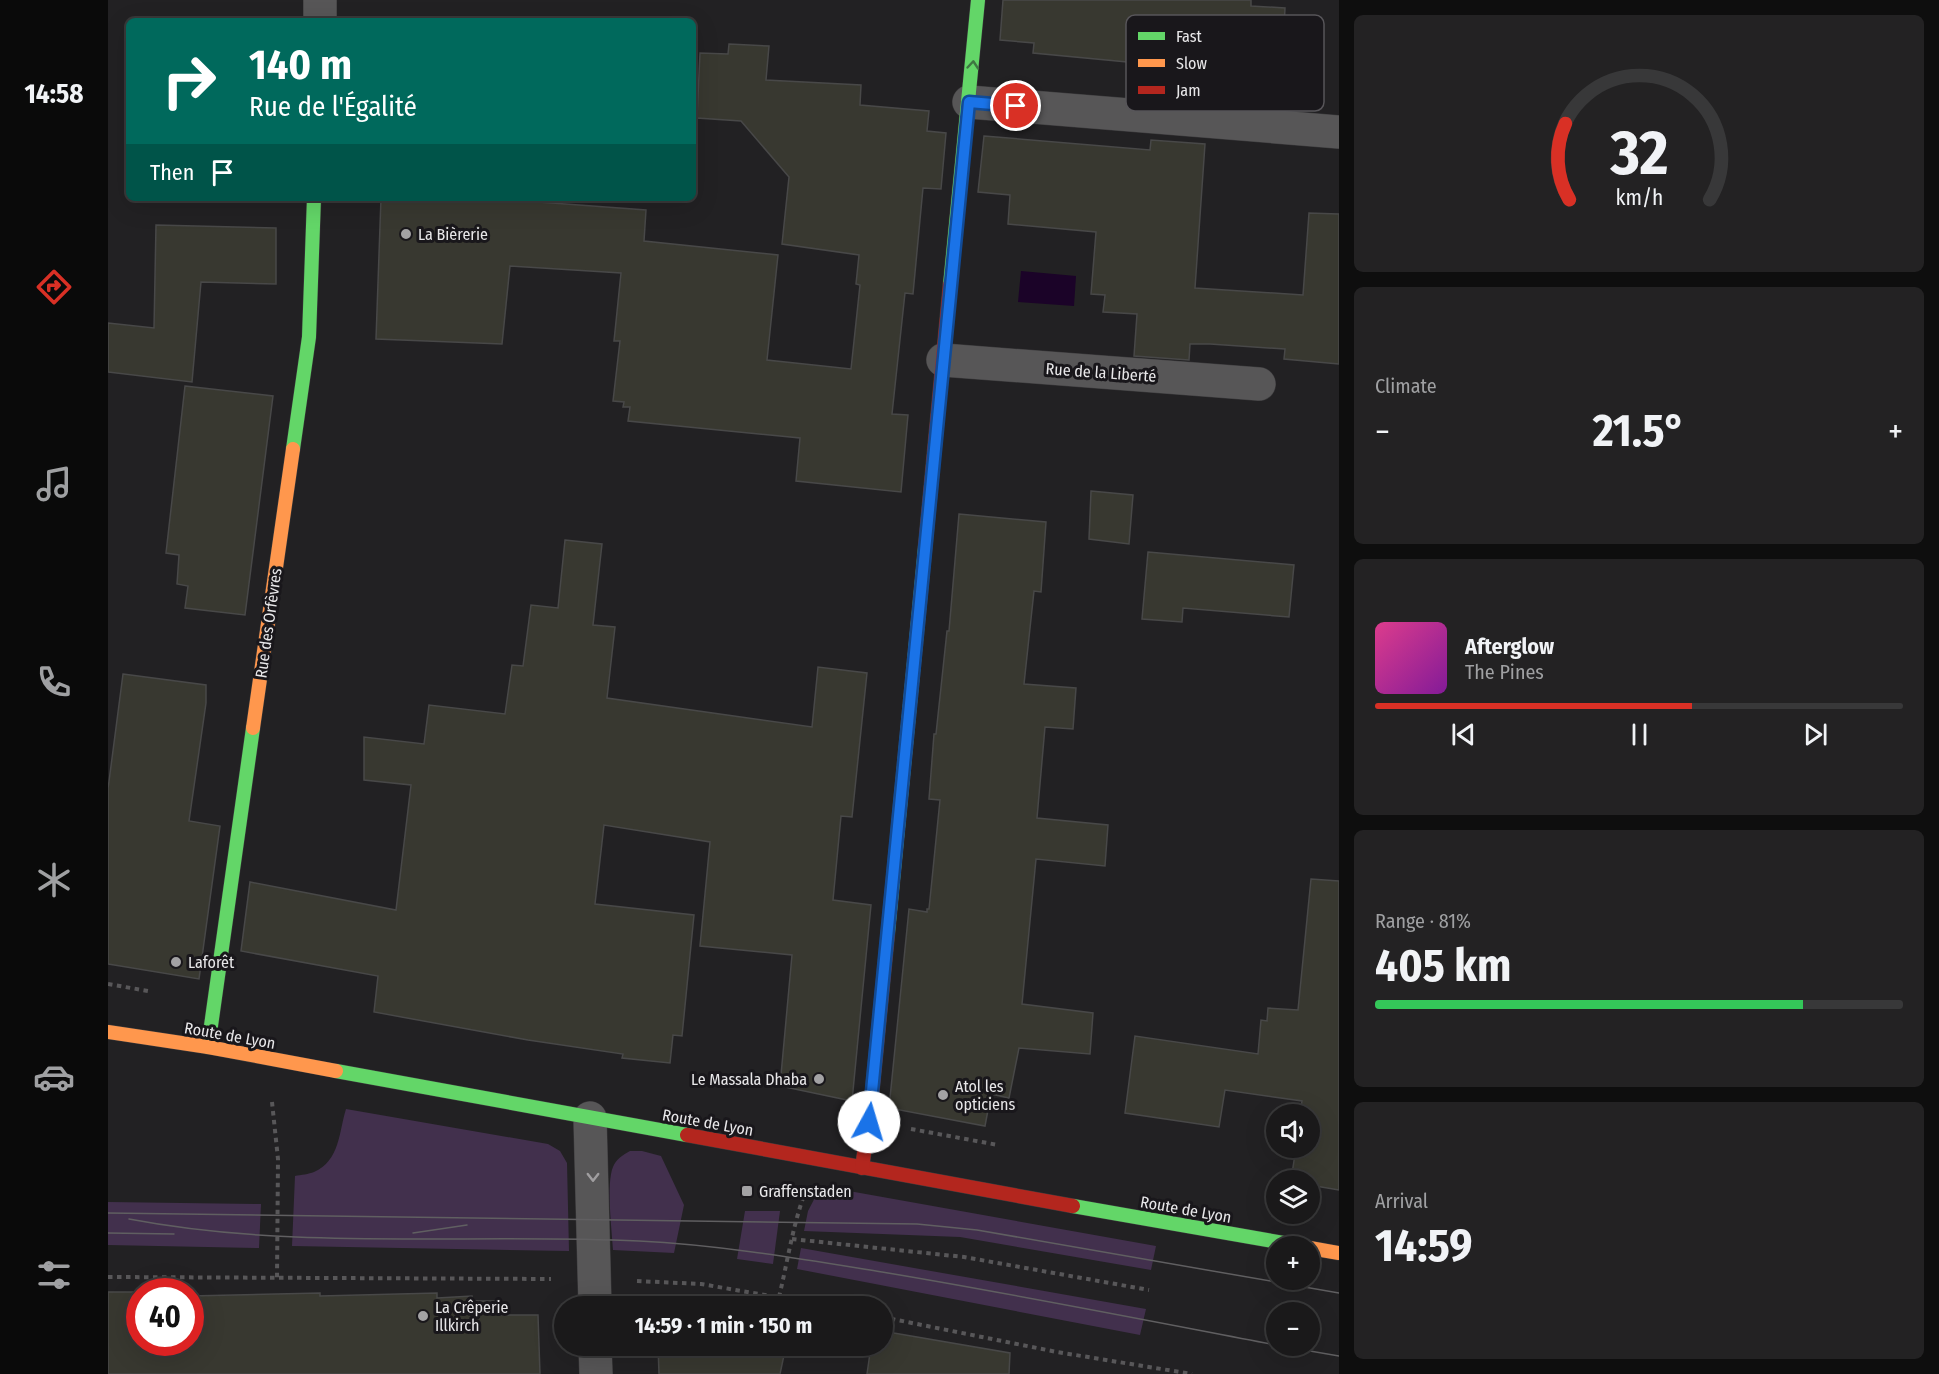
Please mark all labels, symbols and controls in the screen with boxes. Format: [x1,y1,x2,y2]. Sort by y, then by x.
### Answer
legend [1126,15,1324,111]
text: Fast [1176,27,1203,46]
text: 140 m [249,40,352,90]
icon: right [150,42,228,120]
text: Slow [1176,54,1207,73]
one-way arrow [966,61,979,70]
text: 14:58 [24,78,84,110]
pin [990,80,1041,131]
text: Jam [1176,81,1201,100]
icon: arrive [999,89,1032,122]
text: Rue de l'Égalité [249,91,417,123]
text: 32 [1609,117,1668,192]
icon: arrive [206,156,239,189]
text: Then [150,159,194,186]
text: km/h [1615,186,1663,212]
place label: La Bièrerie [418,225,488,244]
marker: La Bièrerie [399,227,413,241]
icon: directions [33,266,75,308]
street label: Rue de la Liberté [1045,359,1157,386]
text: Climate [1375,374,1437,398]
text: 21.5° [1593,404,1685,458]
text: − [1375,412,1390,452]
text: + [1888,412,1903,452]
icon: music [33,463,75,505]
street label: Rue des Orfèvres [251,567,286,679]
text: Afterglow [1465,633,1554,660]
text: The Pines [1465,660,1544,684]
icon: phone [33,661,75,703]
icon: previous [1447,718,1480,751]
icon: pause [1623,718,1656,751]
icon: next [1799,718,1832,751]
icon: climate [33,859,75,901]
text: Range · 81% [1375,909,1471,933]
text: 405 km [1375,939,1511,993]
place label: Laforêt [188,953,235,972]
marker: Laforêt [169,955,183,969]
street label: Route de Lyon [183,1018,277,1053]
icon: car [33,1056,75,1098]
place label: Le Massala Dhaba [691,1070,807,1089]
marker: Le Massala Dhaba [812,1072,826,1086]
place label: Atol les opticiens [955,1077,1015,1114]
marker: Atol les opticiens [936,1088,950,1102]
position arrow [837,1090,901,1154]
map controls [1266,1104,1320,1356]
button: sound [1266,1104,1320,1158]
street label: Route de Lyon [661,1105,755,1140]
button: layers [1266,1170,1320,1224]
one-way arrow [587,1172,599,1181]
place label: Graffenstaden [759,1182,852,1201]
marker: Graffenstaden [740,1184,754,1198]
text: Arrival [1375,1189,1428,1213]
street label: Route de Lyon [1139,1192,1233,1227]
text: 14:59 [1375,1219,1473,1273]
button: + [1266,1236,1320,1290]
icon: filters [33,1254,75,1296]
speed limit sign: 40 [126,1278,204,1356]
place label: La Crêperie Illkirch [435,1298,509,1335]
button: − [1266,1302,1320,1356]
marker: La Crêperie Illkirch [416,1309,430,1323]
text: 14:59 · 1 min · 150 m [635,1312,812,1339]

